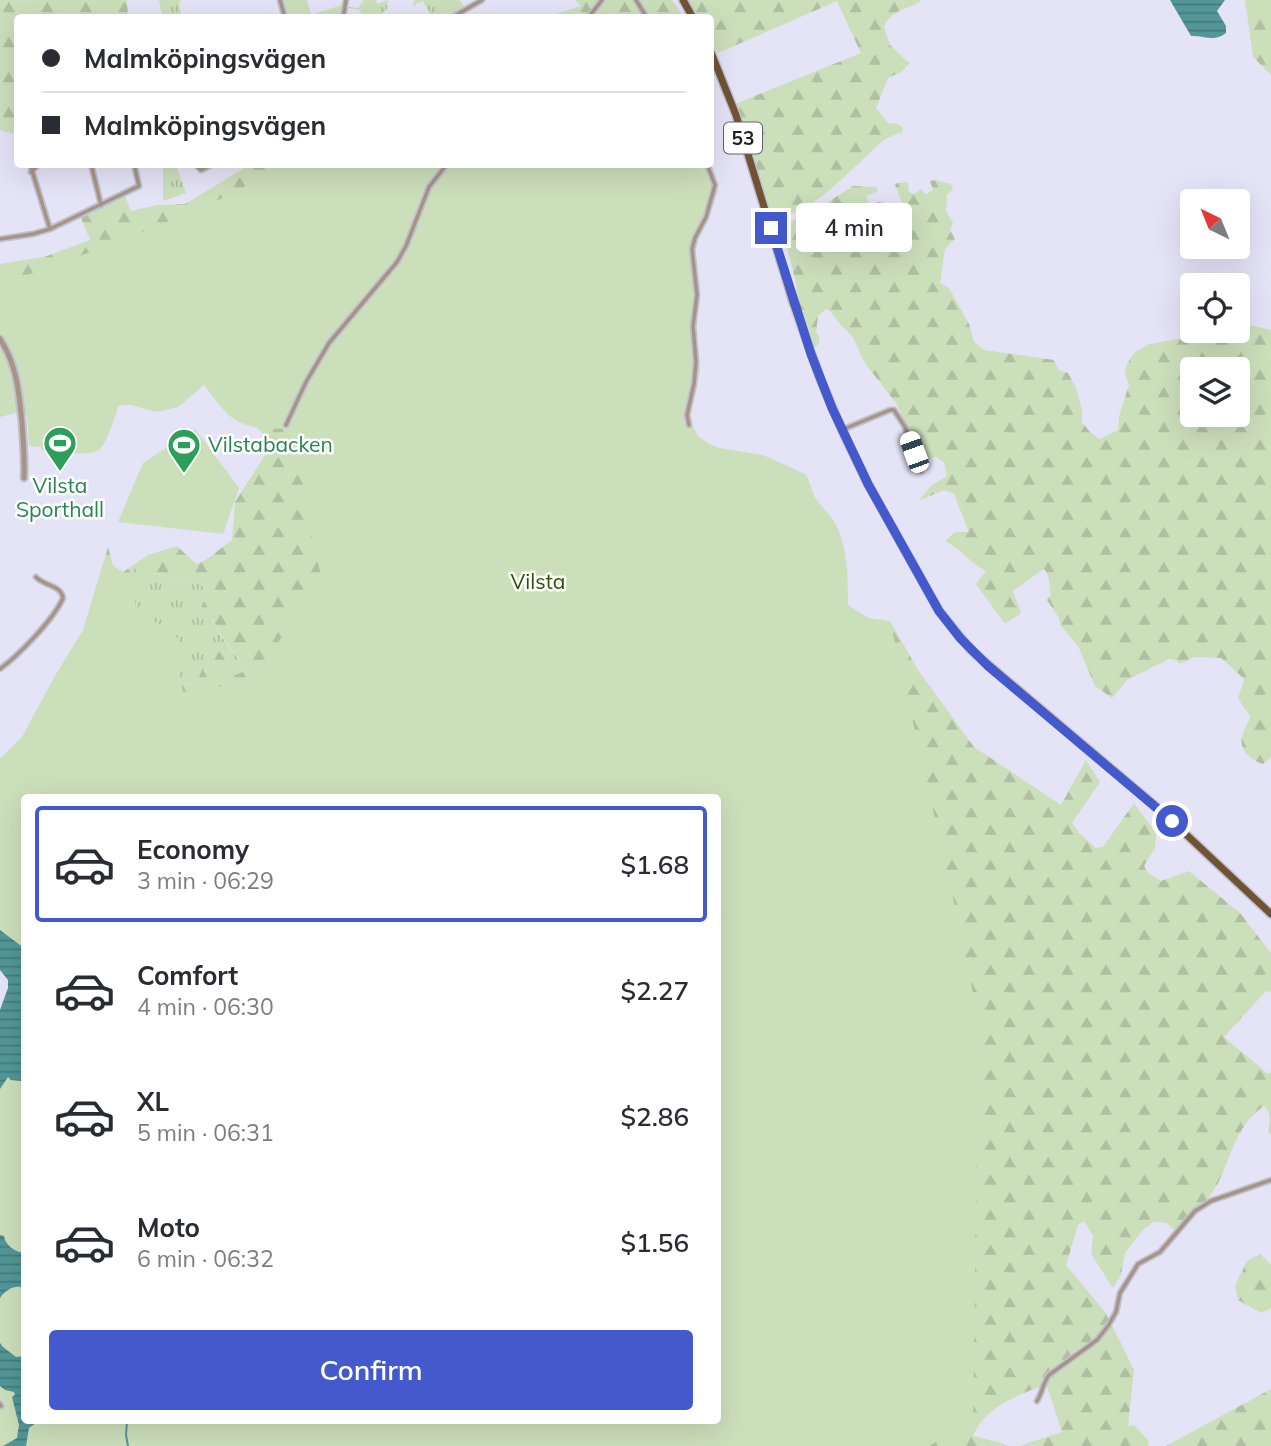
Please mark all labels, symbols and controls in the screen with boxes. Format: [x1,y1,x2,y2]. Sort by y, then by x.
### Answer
text: Malmköpingsvägen [84,42,326,75]
text: Malmköpingsvägen [84,109,326,142]
road number: 53 [724,122,762,154]
north arrow [1180,189,1250,259]
map controls [1180,189,1250,427]
callout: 4 min [796,204,911,252]
route end [755,212,787,244]
text: 4 min [824,213,884,242]
button: locate [1180,273,1250,343]
button: layers [1180,357,1250,427]
sports icon: Vilsta Sporthall [41,424,79,473]
sports icon: Vilstabacken [165,426,203,475]
car [897,429,932,475]
place label: Vilstabacken [208,431,333,457]
place label: Vilsta Sporthall [16,472,104,522]
park label: Vilsta [511,568,565,594]
route start [1156,805,1188,837]
icon: car [53,833,116,896]
text: Economy [137,833,249,866]
text: $1.68 [620,848,689,881]
text: 3 min · 06:29 [137,866,274,895]
icon: car [53,959,116,1022]
text: Comfort [137,959,238,992]
text: $2.27 [620,974,689,1007]
text: 4 min · 06:30 [137,992,274,1021]
icon: car [53,1085,116,1148]
text: XL [137,1085,169,1118]
text: $2.86 [620,1100,689,1133]
text: 5 min · 06:31 [137,1118,274,1147]
icon: car [53,1211,116,1274]
text: Moto [137,1211,200,1244]
text: $1.56 [620,1226,689,1259]
text: 6 min · 06:32 [137,1244,274,1273]
button: Confirm [49,1330,693,1410]

